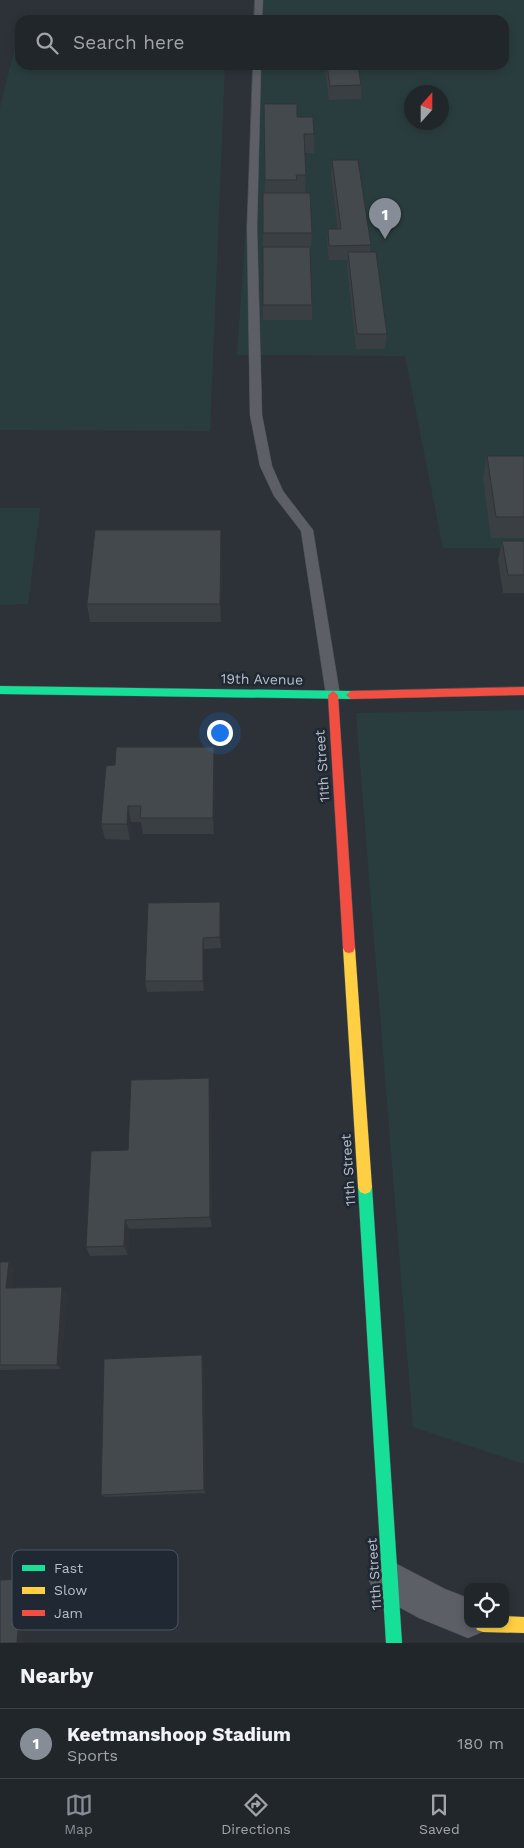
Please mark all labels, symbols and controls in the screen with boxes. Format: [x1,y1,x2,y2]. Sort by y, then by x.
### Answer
search box [15,15,509,70]
icon: search [33,29,61,57]
text: Search here [73,31,184,54]
north arrow [404,85,449,130]
pin: 1 [369,198,401,239]
street label: 19th Avenue [221,670,303,688]
your location [207,720,233,746]
street label: 11th Street [311,729,333,803]
street label: 11th Street [337,1133,359,1207]
street label: 11th Street [363,1537,385,1611]
legend [12,1550,178,1630]
text: Fast [54,1560,83,1576]
text: Slow [54,1582,87,1598]
map controls [464,1583,509,1628]
button: locate [464,1583,509,1628]
text: Jam [54,1605,83,1621]
text: Nearby [20,1663,93,1688]
text: Keetmanshoop Stadium [67,1723,291,1746]
text: 1 [33,1734,39,1753]
text: 180 m [457,1734,504,1753]
text: Sports [67,1746,118,1765]
tab: Map [64,1791,93,1837]
tab: Directions [221,1791,291,1837]
tab: Saved [419,1791,460,1837]

